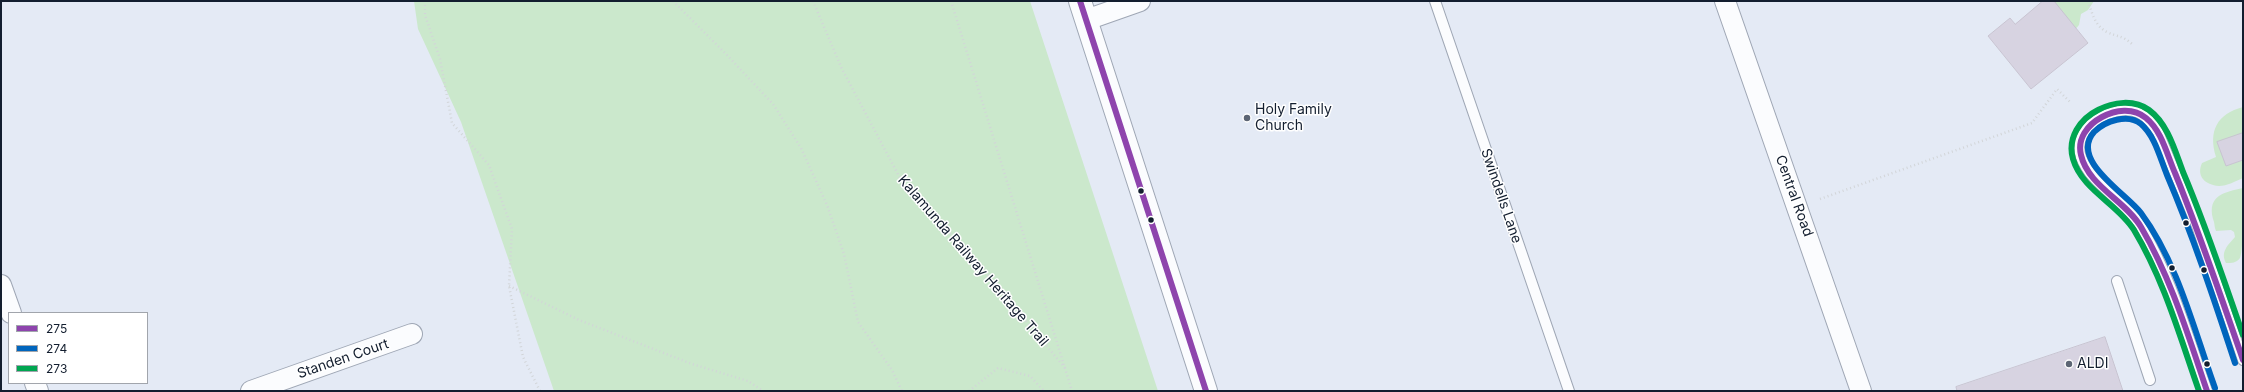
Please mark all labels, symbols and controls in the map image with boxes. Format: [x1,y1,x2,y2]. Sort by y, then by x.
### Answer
place label: Holy Family Church [1255,102,1332,134]
marker: Holy Family Church [1242,113,1252,123]
street label: Swindells Lane [1477,146,1525,246]
street label: Central Road [1771,153,1817,239]
street label: Kalamunda Railway Heritage Trail [894,172,1052,350]
unlabelled marker [1136,186,1146,196]
unlabelled marker [1146,215,1156,225]
unlabelled marker [2181,218,2191,228]
unlabelled marker [2167,263,2177,273]
unlabelled marker [2199,265,2209,275]
legend [8,312,148,384]
text: 275 [46,321,67,336]
street label: Standen Court [295,335,391,383]
text: 274 [46,341,67,356]
place label: ALDI [2077,356,2108,372]
marker: ALDI [2064,359,2074,369]
unlabelled marker [2202,359,2212,369]
text: 273 [46,361,67,376]

